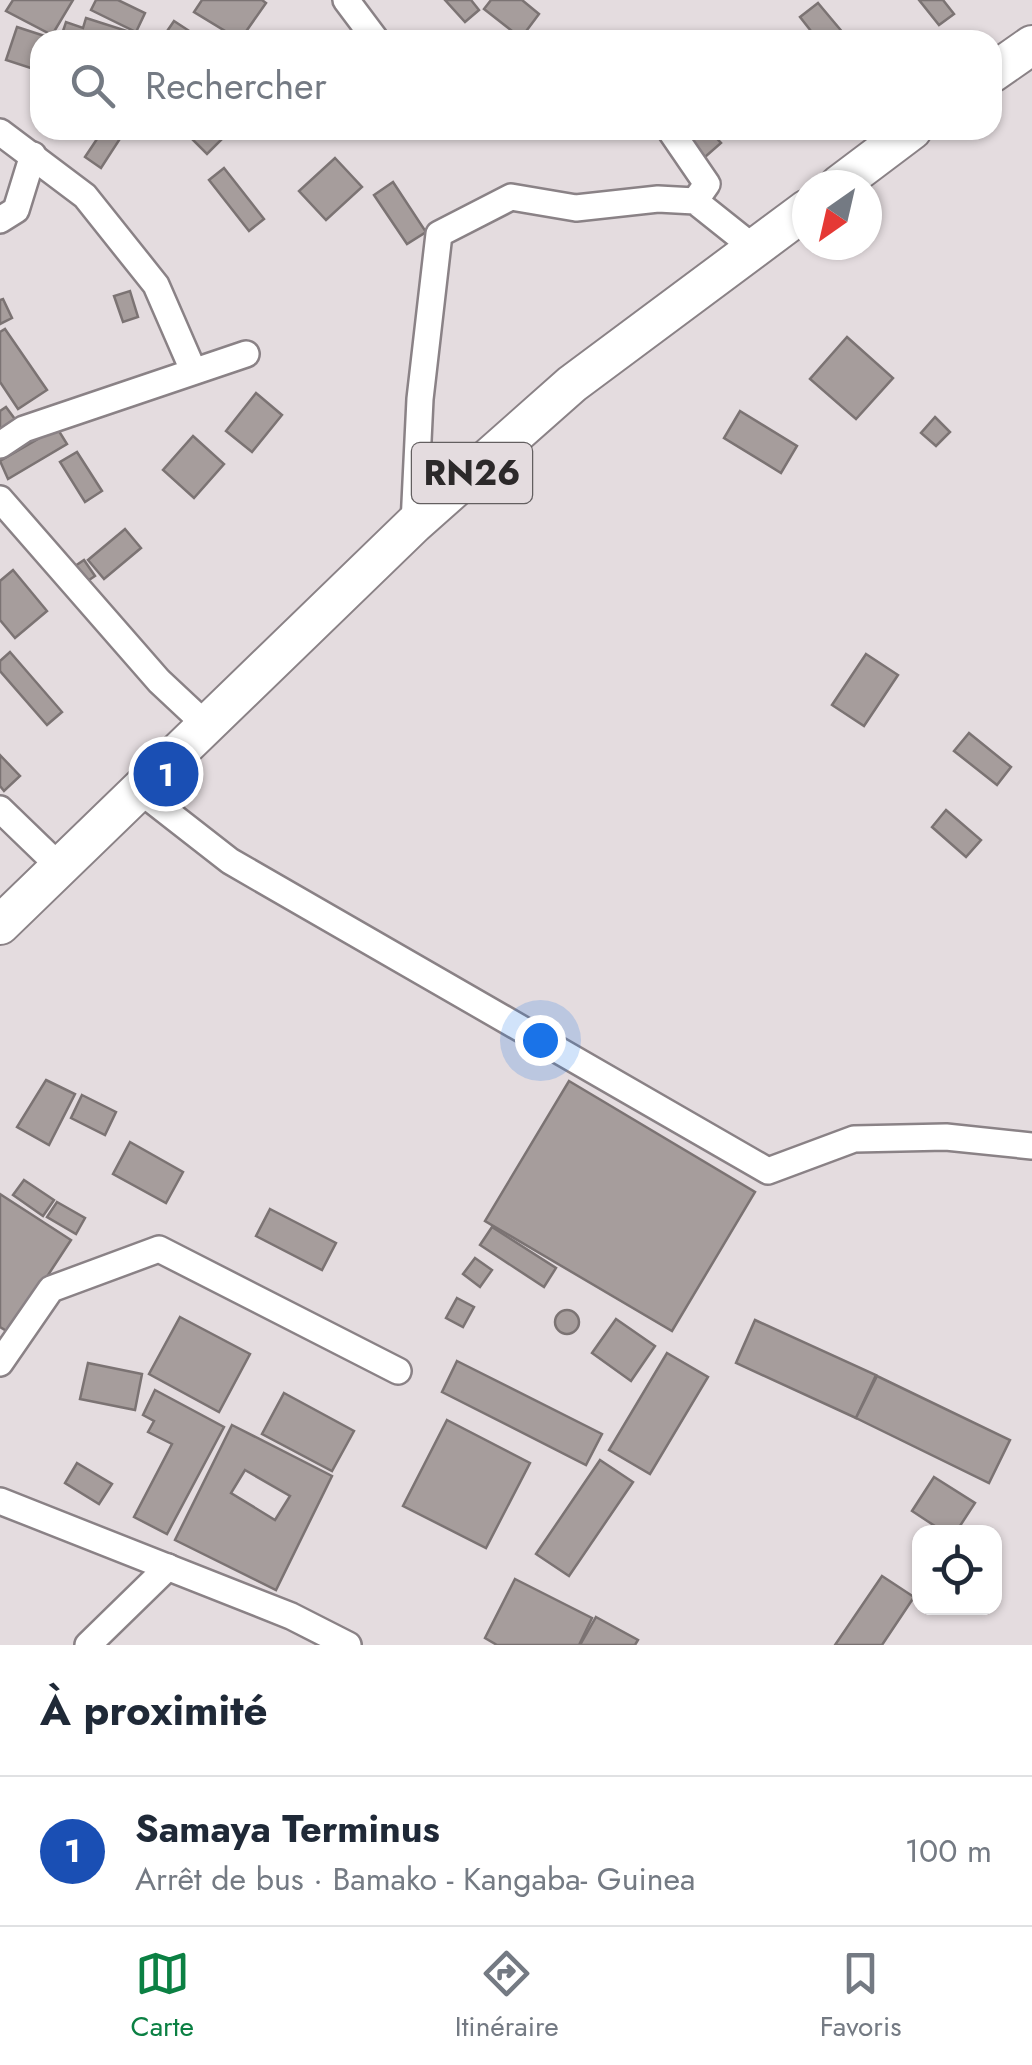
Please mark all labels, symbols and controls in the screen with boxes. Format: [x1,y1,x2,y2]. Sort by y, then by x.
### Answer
search box [30,30,1002,140]
icon: search [65,58,120,113]
text: Rechercher [145,58,327,113]
north arrow [792,170,882,260]
road number: RN26 [412,443,532,503]
pin: 1 [134,736,198,812]
your location [515,1015,566,1066]
map controls [912,1525,1002,1615]
button: locate [912,1525,1002,1615]
text: À proximité [40,1680,268,1741]
text: Samaya Terminus [135,1801,440,1856]
text: 1 [64,1828,81,1874]
text: 100 m [905,1828,992,1874]
text: Arrêt de bus · Bamako - Kangaba- Guinea [135,1856,695,1902]
tab: Carte [130,1946,194,2047]
tab: Itinéraire [455,1946,559,2047]
tab: Favoris [820,1946,902,2047]

